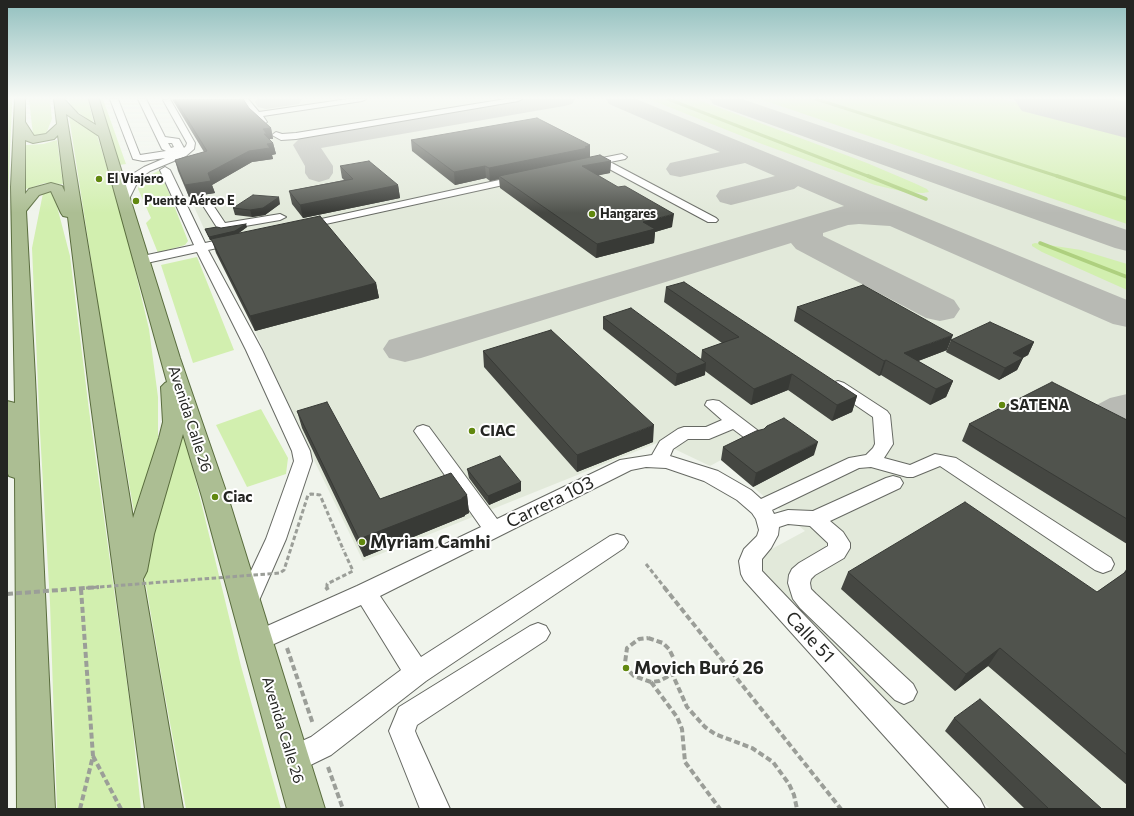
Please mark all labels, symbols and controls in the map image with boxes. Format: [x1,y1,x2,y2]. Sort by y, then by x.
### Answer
place label: El Viajero [107,171,164,187]
marker: El Viajero [94,174,104,184]
place label: Puente Aéreo E [144,193,235,209]
marker: Puente Aéreo E [131,196,141,206]
place label: Hangares [600,206,656,222]
marker: Hangares [587,209,597,219]
street label: Avenida Calle 26 [164,364,216,474]
place label: SATENA [1010,396,1069,414]
marker: SATENA [997,400,1007,410]
place label: CIAC [480,422,516,440]
marker: CIAC [467,426,477,436]
street label: Carrera 103 [503,472,597,532]
place label: Ciac [223,488,253,506]
marker: Ciac [210,492,220,502]
place label: Myriam Camhi [370,531,491,553]
marker: Myriam Camhi [357,537,367,547]
street label: Calle 51 [781,607,839,667]
place label: Movich Buró 26 [634,657,764,679]
marker: Movich Buró 26 [621,663,631,673]
street label: Avenida Calle 26 [258,674,308,786]

